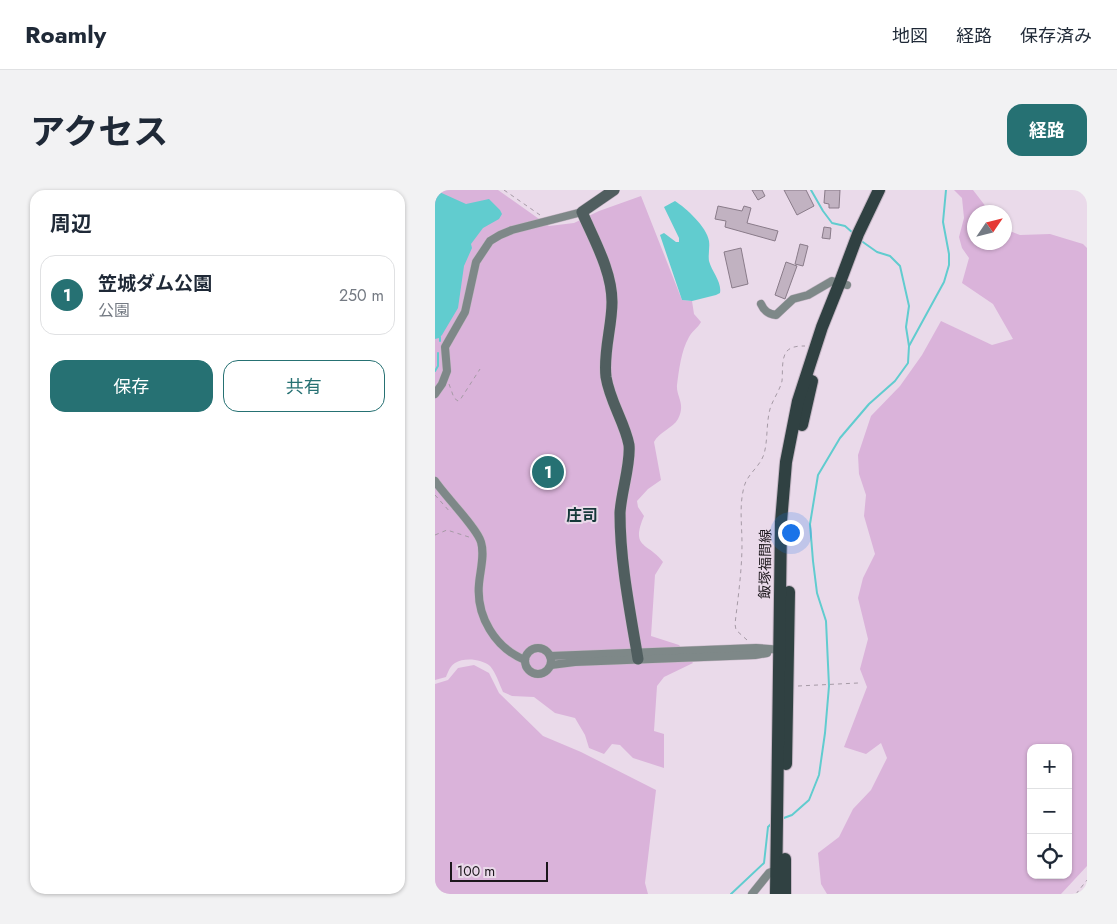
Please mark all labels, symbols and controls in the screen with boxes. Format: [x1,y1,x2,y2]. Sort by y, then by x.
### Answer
text: Roamly [25,17,106,52]
text: 地図 [892,23,928,49]
text: 経路 [956,23,992,49]
text: 保存済み [1020,23,1092,49]
button: 経路 [1007,104,1087,156]
text: アクセス [30,107,168,157]
north arrow [967,205,1012,250]
text: 周辺 [50,209,92,239]
text: 笠城ダム公園 [98,270,212,297]
text: 1 [63,284,71,307]
text: 250 m [339,284,384,307]
text: 公園 [98,299,130,322]
button: 保存 [50,360,213,412]
button: 共有 [223,360,385,412]
pin: 1 [532,453,564,491]
district label: 庄司 [566,504,598,527]
your location [778,520,804,546]
street label: 飯塚福間線 [754,529,776,599]
map controls [1027,744,1072,879]
button: + [1027,744,1072,789]
button: − [1027,789,1072,834]
button: locate [1027,834,1072,879]
scale bar [450,859,547,882]
text: 100 m [457,861,495,881]

